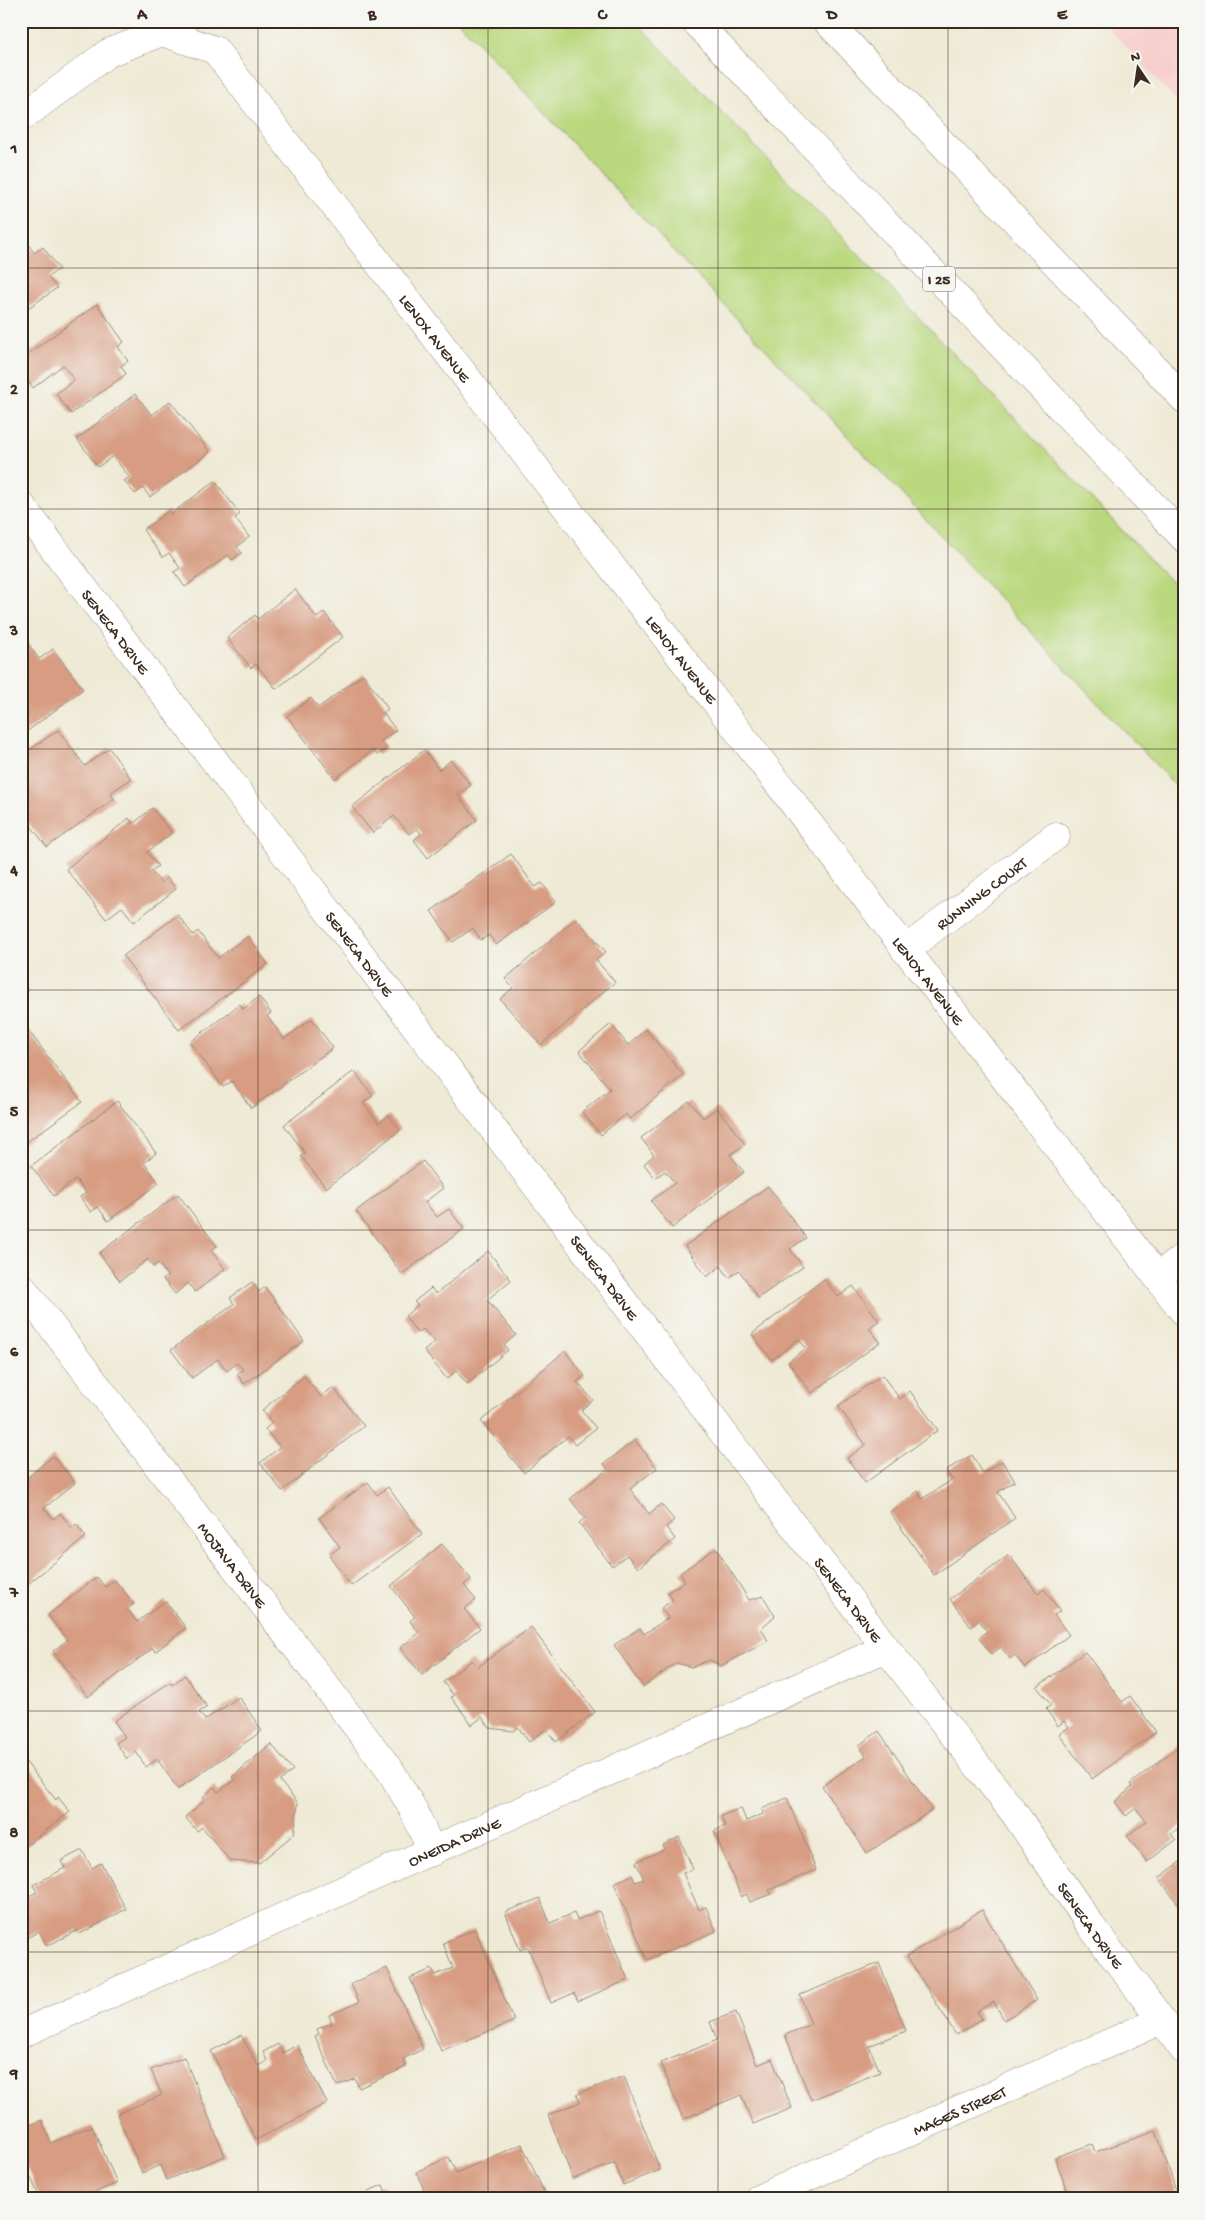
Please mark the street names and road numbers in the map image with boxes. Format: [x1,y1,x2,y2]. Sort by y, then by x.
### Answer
road number: I 25 [923,266,955,292]
street label: LENOX AVENUE [393,292,473,388]
street label: SENECA DRIVE [75,587,152,680]
street label: LENOX AVENUE [640,613,720,710]
street label: RUNNING COURT [934,855,1033,936]
street label: SENECA DRIVE [319,909,396,1002]
street label: LENOX AVENUE [886,934,967,1031]
street label: SENECA DRIVE [564,1233,641,1326]
street label: MOJAVA DRIVE [192,1520,270,1614]
street label: SENECA DRIVE [808,1555,885,1648]
street label: ONEIDA DRIVE [406,1815,505,1873]
street label: SENECA DRIVE [1051,1880,1126,1974]
street label: MAGES STREET [911,2084,1011,2142]

